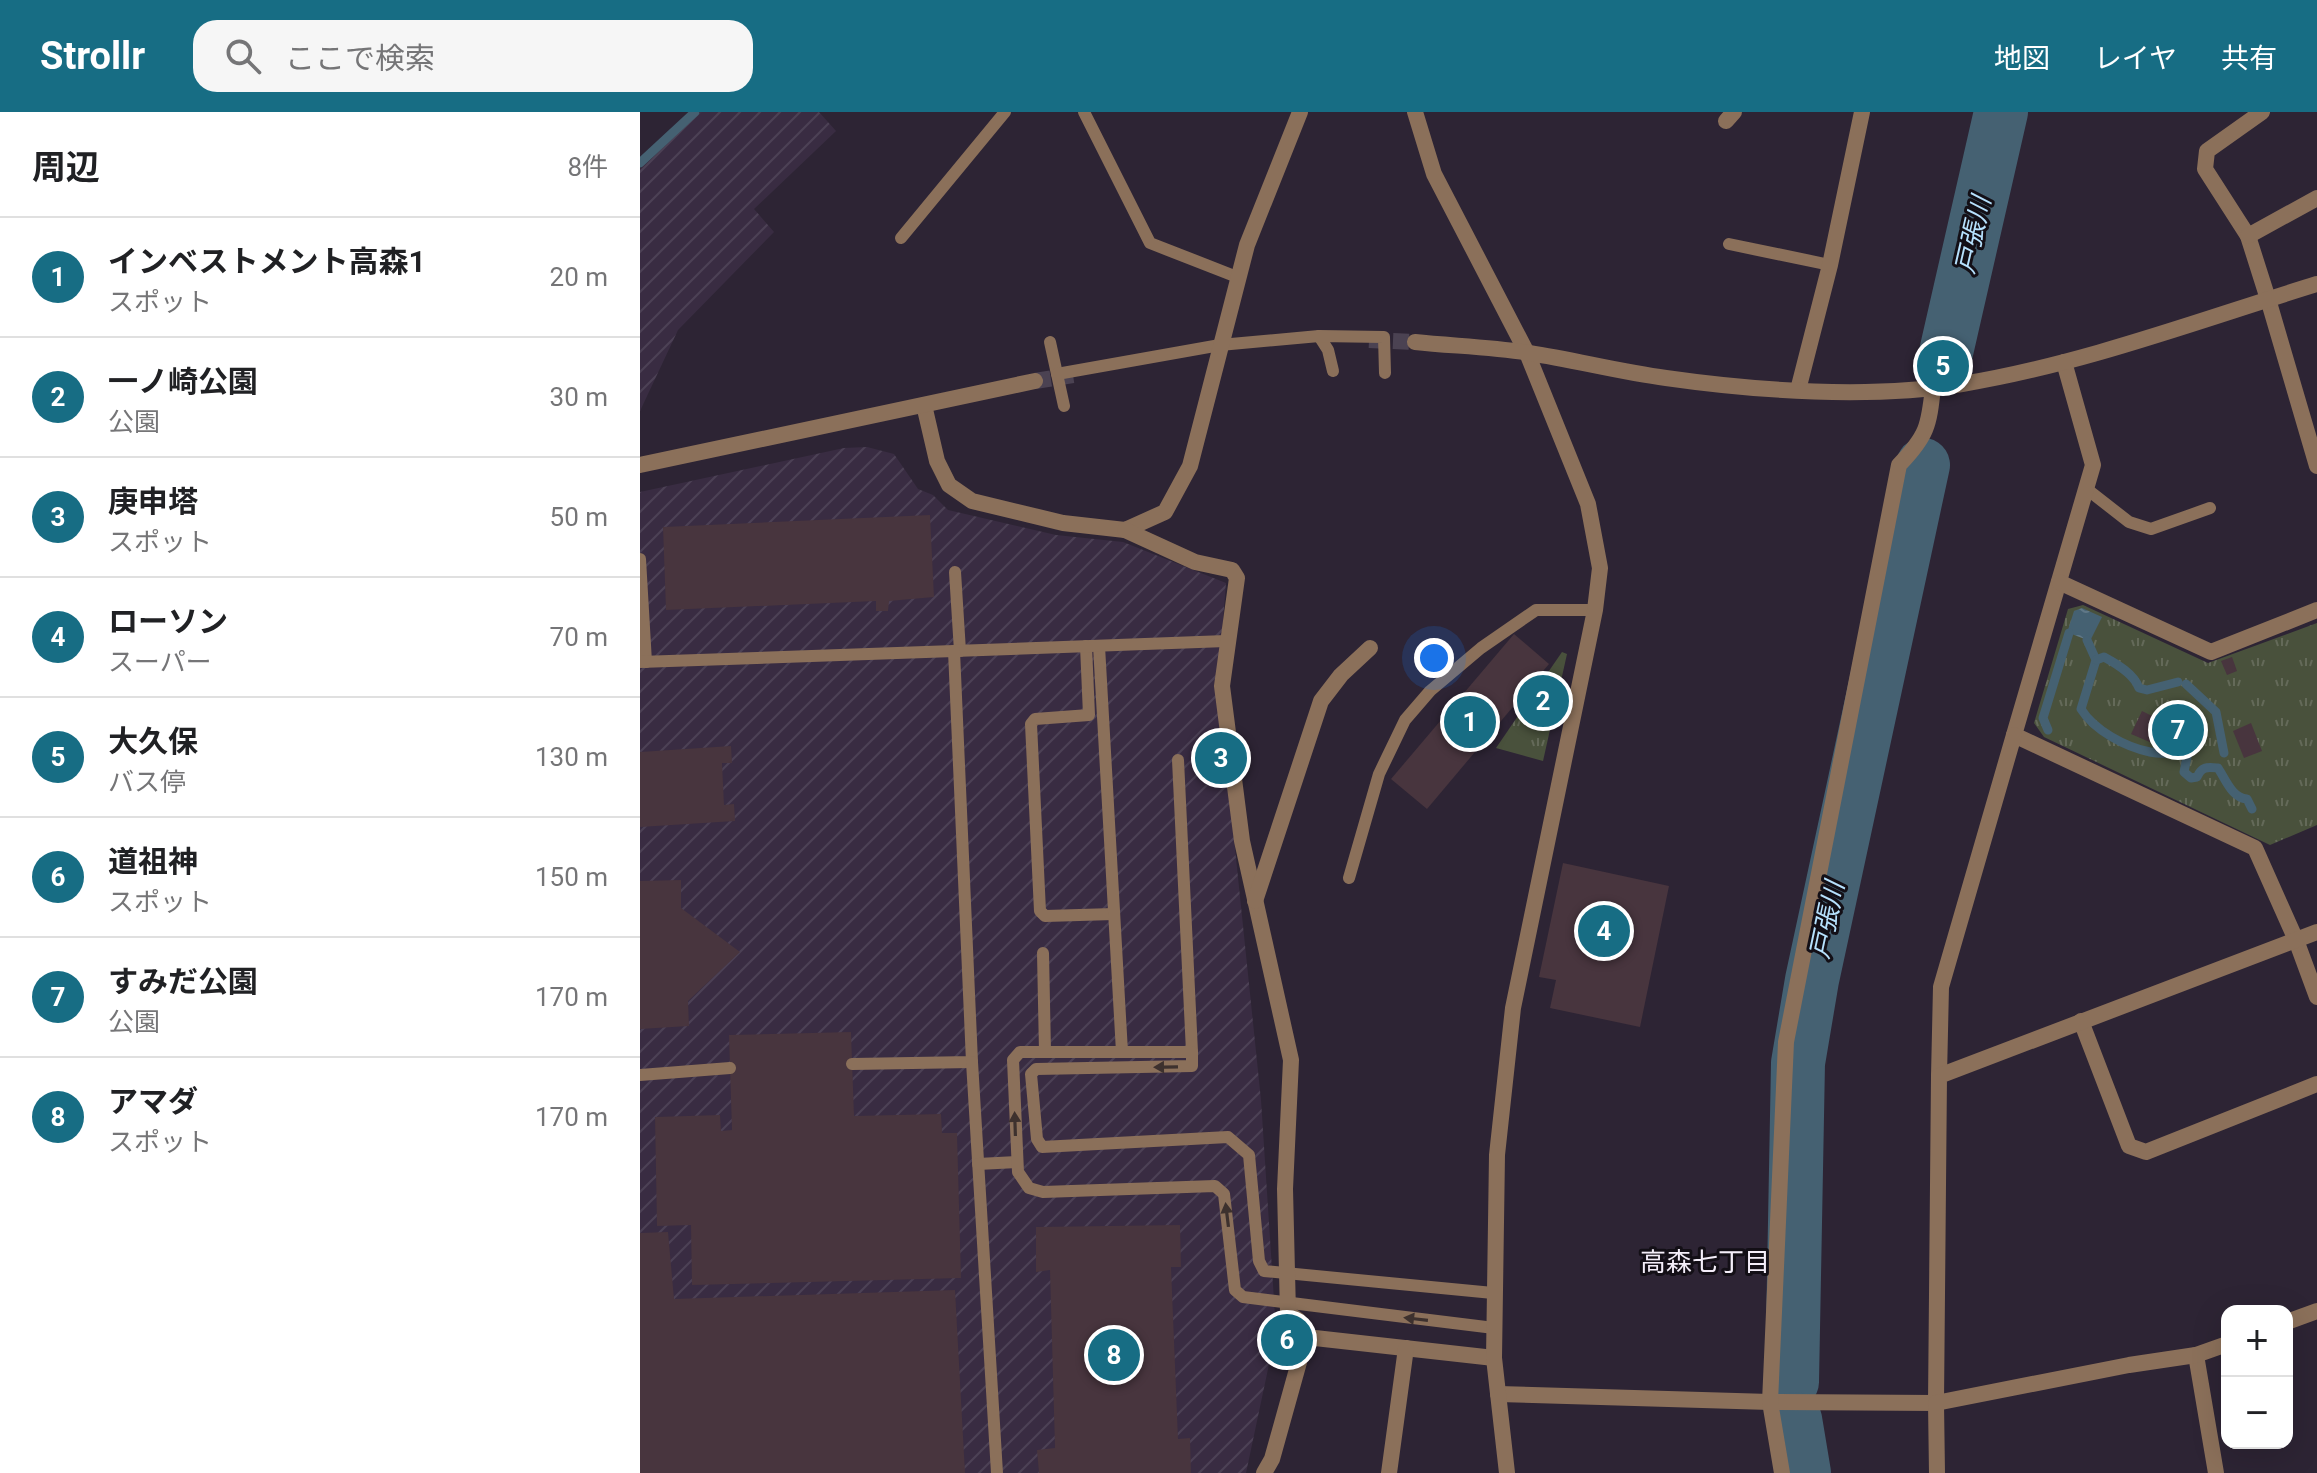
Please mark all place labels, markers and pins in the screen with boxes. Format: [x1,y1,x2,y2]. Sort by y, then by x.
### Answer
pin: 5 [1917,336,1969,396]
pin: 2 [1517,671,1569,731]
pin: 1 [1444,692,1496,752]
pin: 7 [2152,700,2204,760]
pin: 3 [1195,728,1247,788]
pin: 4 [1578,901,1630,961]
pin: 6 [1261,1310,1313,1370]
pin: 8 [1088,1325,1140,1385]

